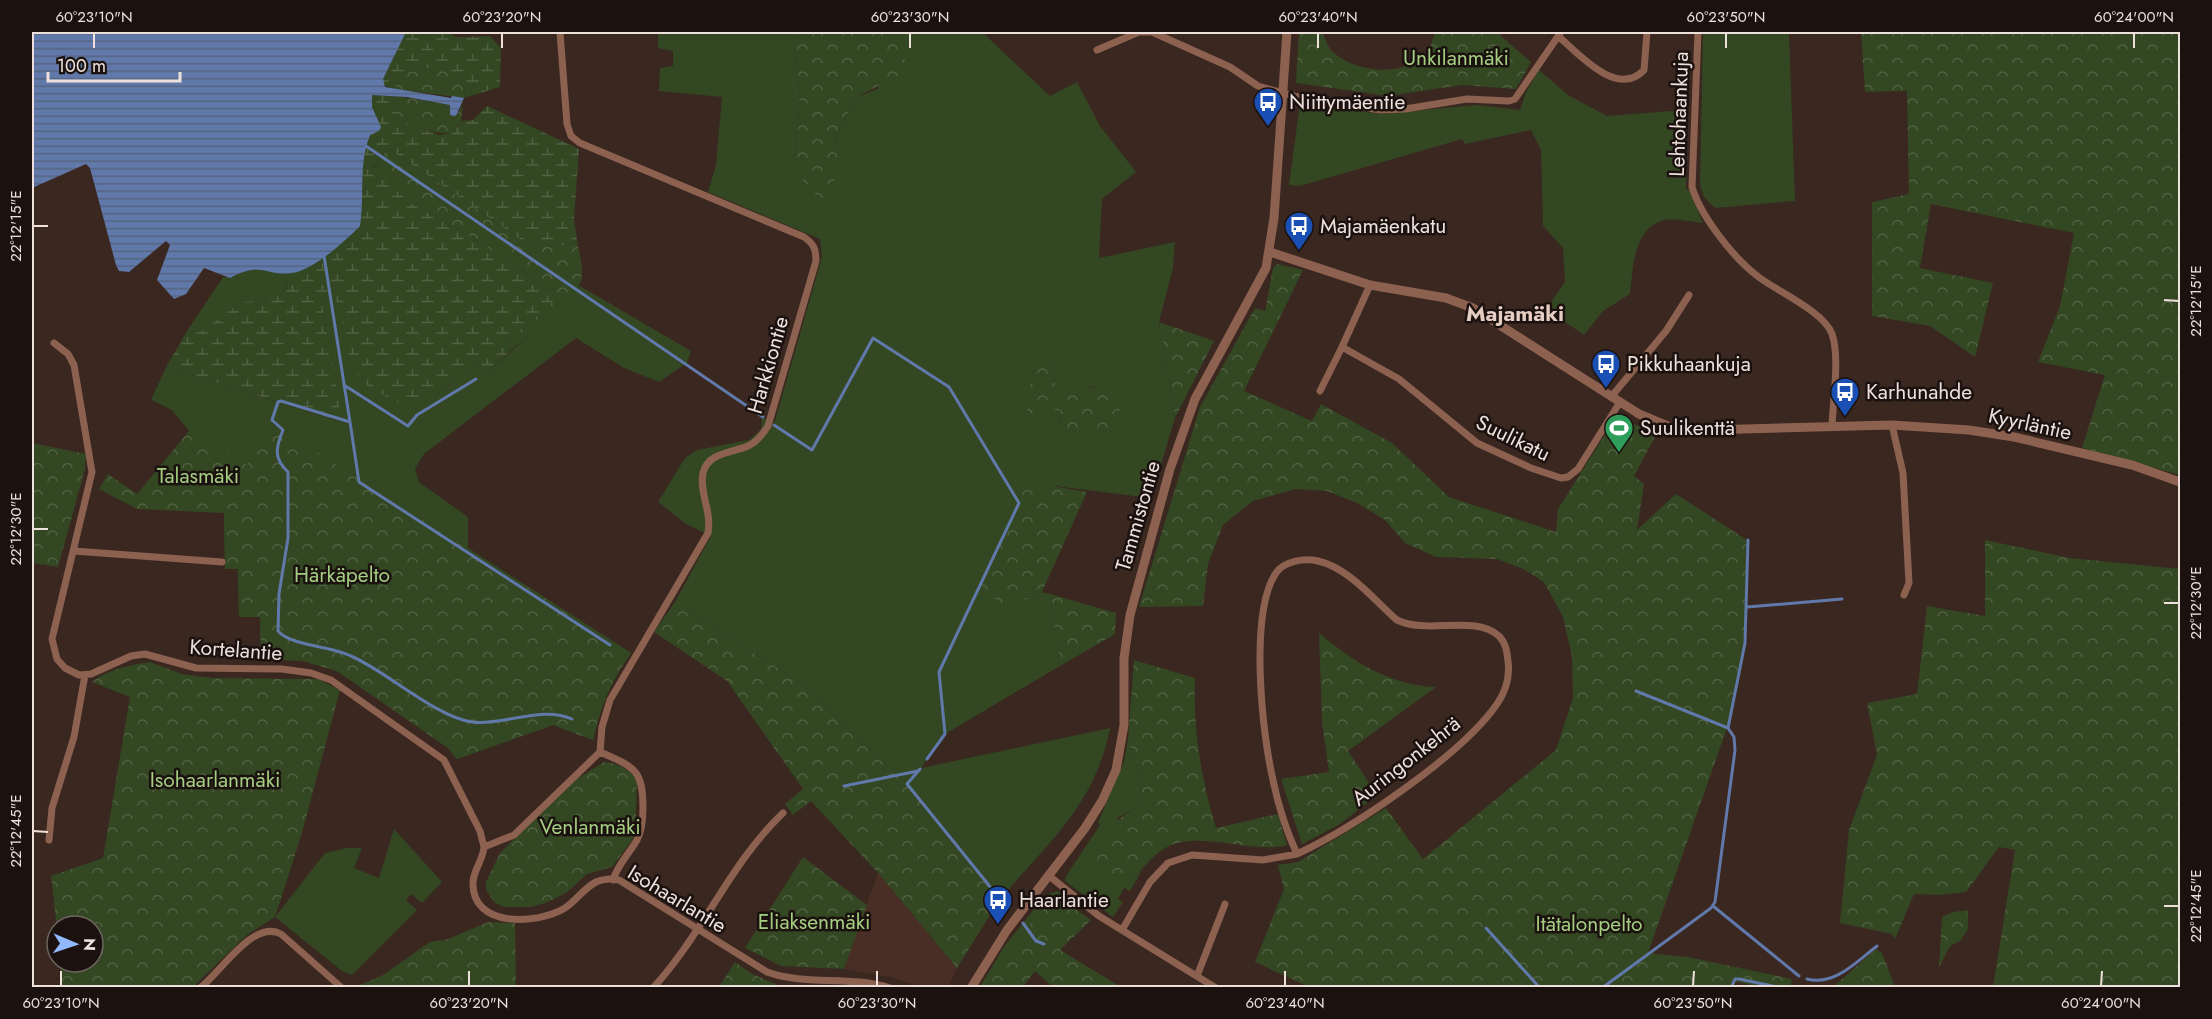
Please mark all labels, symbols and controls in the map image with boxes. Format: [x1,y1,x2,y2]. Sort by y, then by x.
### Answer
text: 60°23'10"N [55,6,133,28]
text: 60°23'20"N [463,6,541,28]
text: 60°23'30"N [871,6,949,28]
text: 60°23'40"N [1278,6,1358,28]
text: 60°23'50"N [1687,6,1765,28]
text: 60°24'00"N [2094,6,2174,28]
park label: Unkilanmäki [1403,43,1509,73]
scale bar [48,45,180,83]
street label: Lehtohaankuja [1662,51,1696,177]
text: 100 m [57,53,106,79]
bus stop icon: Niittymäentie [1252,86,1284,128]
place label: Niittymäentie [1289,87,1405,117]
text: 22°12'15"E [5,190,27,262]
bus stop icon: Majamäenkatu [1283,210,1315,252]
place label: Majamäenkatu [1320,211,1446,241]
text: 22°12'15"E [2185,265,2207,337]
district label: Majamäki [1466,297,1564,329]
street label: Harkkiontie [740,313,796,417]
bus stop icon: Pikkuhaankuja [1590,348,1622,390]
place label: Pikkuhaankuja [1627,349,1751,379]
bus stop icon: Karhunahde [1829,376,1861,418]
place label: Karhunahde [1866,377,1972,407]
street label: Kyyrläntie [1986,401,2075,447]
street label: Suulikatu [1471,407,1555,469]
sports icon: Suulikenttä [1603,412,1635,454]
place label: Suulikenttä [1640,413,1735,443]
street label: Tammistontie [1108,457,1168,575]
park label: Talasmäki [157,461,239,491]
text: 22°12'30"E [5,492,27,566]
park label: Härkäpelto [294,560,390,590]
text: 22°12'30"E [2185,566,2207,640]
street label: Kortelantie [189,632,284,668]
street label: Auringonkehrä [1345,709,1467,813]
park label: Isohaarlanmäki [150,765,280,795]
text: 22°12'45"E [5,794,27,868]
park label: Venlanmäki [539,812,641,842]
street label: Isohaarlantie [622,858,732,940]
text: 22°12'45"E [2185,869,2207,943]
bus stop icon: Haarlantie [982,884,1014,926]
place label: Haarlantie [1019,885,1109,915]
park label: Eliaksenmäki [758,907,870,937]
park label: Itätalonpelto [1536,909,1642,939]
north arrow [45,914,105,974]
text: N [78,938,101,951]
text: 60°23'10"N [22,992,100,1014]
text: 60°23'20"N [430,992,508,1014]
text: 60°23'30"N [838,992,916,1014]
text: 60°23'40"N [1245,992,1325,1014]
text: 60°23'50"N [1654,992,1732,1014]
text: 60°24'00"N [2061,992,2141,1014]

